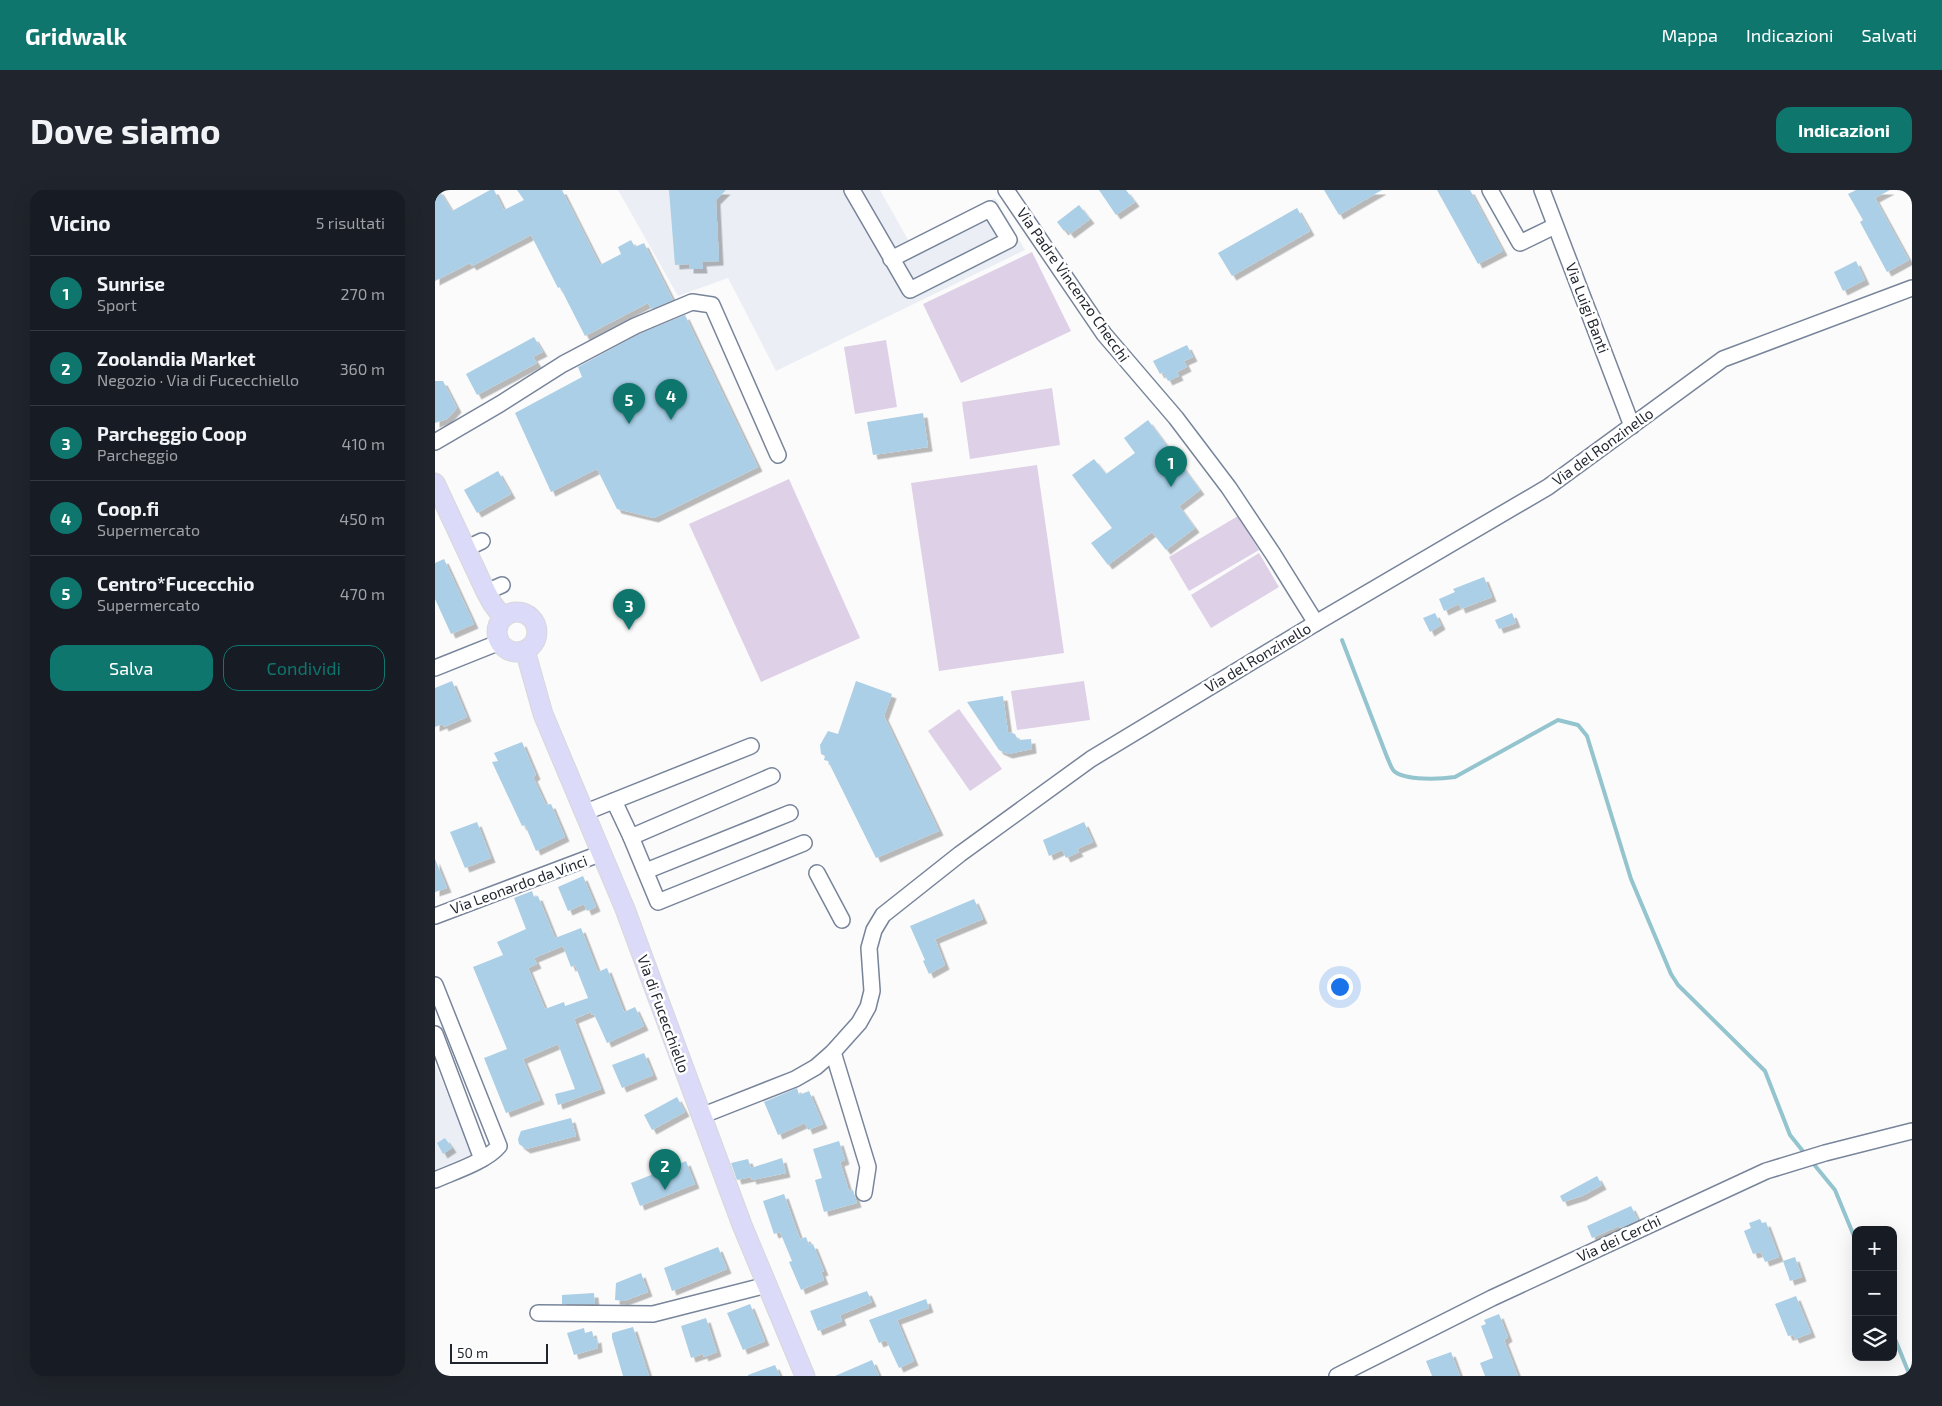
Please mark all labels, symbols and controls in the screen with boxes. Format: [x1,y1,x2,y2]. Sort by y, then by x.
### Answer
text: Gridwalk [25,21,127,50]
text: Mappa [1662,24,1718,46]
text: Indicazioni [1746,24,1833,46]
text: Salvati [1861,24,1917,46]
button: Indicazioni [1776,107,1912,153]
text: Dove siamo [30,109,221,151]
street label: Via Padre Vincenzo Checchi [1014,204,1134,365]
text: Vicino [50,210,111,235]
text: 5 risultati [316,213,385,232]
street label: Via Luigi Banti [1562,260,1613,355]
text: Sunrise [97,272,165,295]
text: 1 [63,284,69,303]
text: 270 m [341,284,385,303]
text: Sport [97,295,137,314]
text: Zoolandia Market [97,347,256,370]
text: 2 [61,359,71,378]
text: 360 m [340,359,385,378]
text: Negozio · Via di Fucecchiello [97,370,299,389]
pin: 4 [655,379,687,420]
pin: 5 [613,383,645,424]
street label: Via del Ronzinello [1548,403,1656,489]
text: Parcheggio Coop [97,422,247,445]
text: 3 [61,434,71,453]
text: 410 m [342,434,385,453]
text: Parcheggio [97,445,178,464]
pin: 1 [1155,446,1187,487]
text: Coop.fi [97,497,159,520]
text: 4 [61,509,71,528]
text: 450 m [339,509,385,528]
text: Supermercato [97,520,200,539]
text: Centro*Fucecchio [97,572,255,595]
text: 5 [62,584,70,603]
text: 470 m [340,584,385,603]
pin: 3 [613,589,645,630]
text: Supermercato [97,595,200,614]
street label: Via del Ronzinello [1201,618,1314,696]
button: Salva [50,645,213,691]
button: Condividi [223,645,385,691]
street label: Via Leonardo da Vinci [448,851,590,917]
street label: Via di Fucecchiello [634,952,694,1075]
your location [1327,974,1353,1000]
pin: 2 [649,1149,681,1190]
street label: Via dei Cerchi [1574,1211,1663,1265]
map controls [1852,1226,1897,1361]
button: + [1852,1226,1897,1271]
button: − [1852,1271,1897,1316]
button: layers [1852,1316,1897,1361]
scale bar [450,1341,547,1364]
text: 50 m [457,1344,488,1361]

